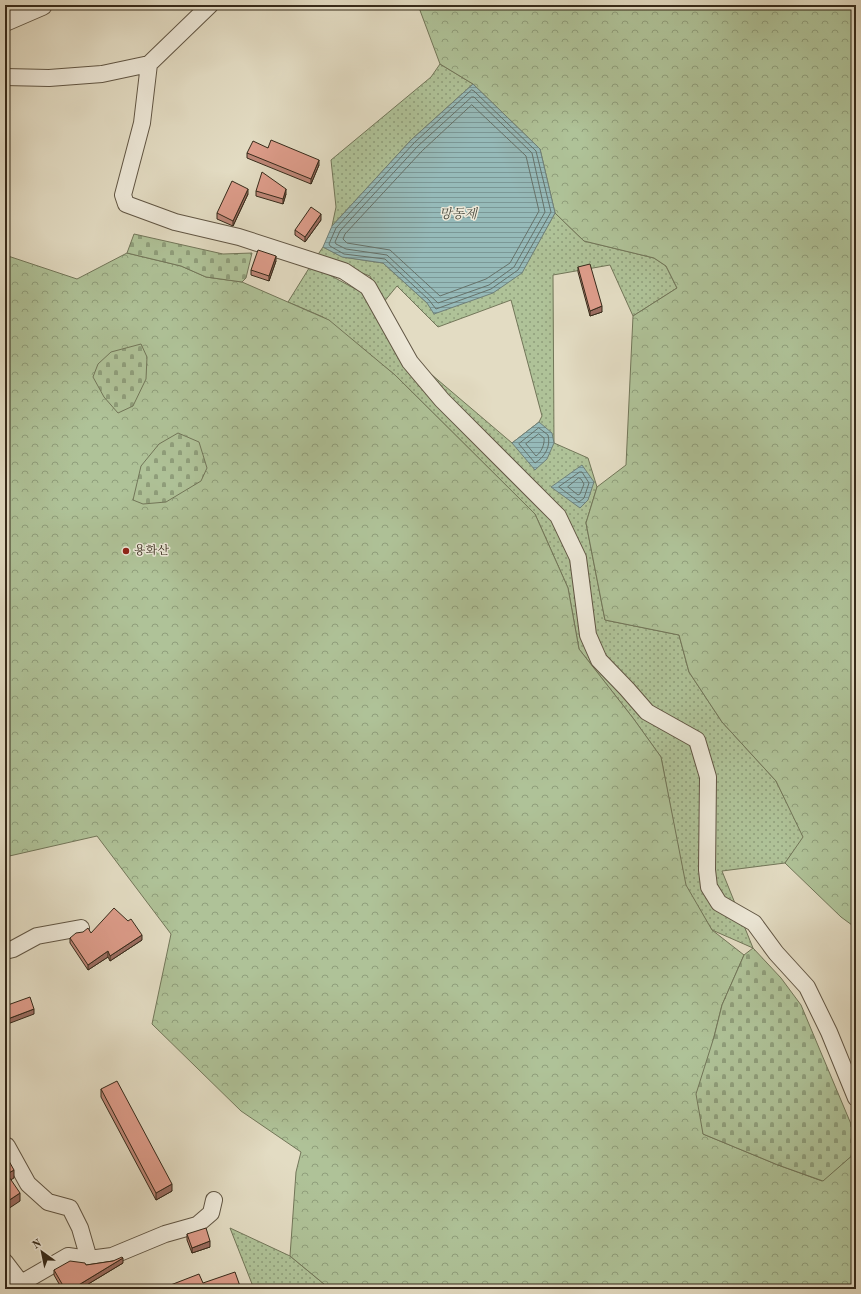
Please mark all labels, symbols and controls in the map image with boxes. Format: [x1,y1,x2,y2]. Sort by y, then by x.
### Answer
water label: 망동제 [439,206,478,221]
place label: 용화산 [134,544,169,557]
marker: 용화산 [121,546,131,556]
north arrow [22,1232,62,1272]
text: N [31,1238,44,1252]

